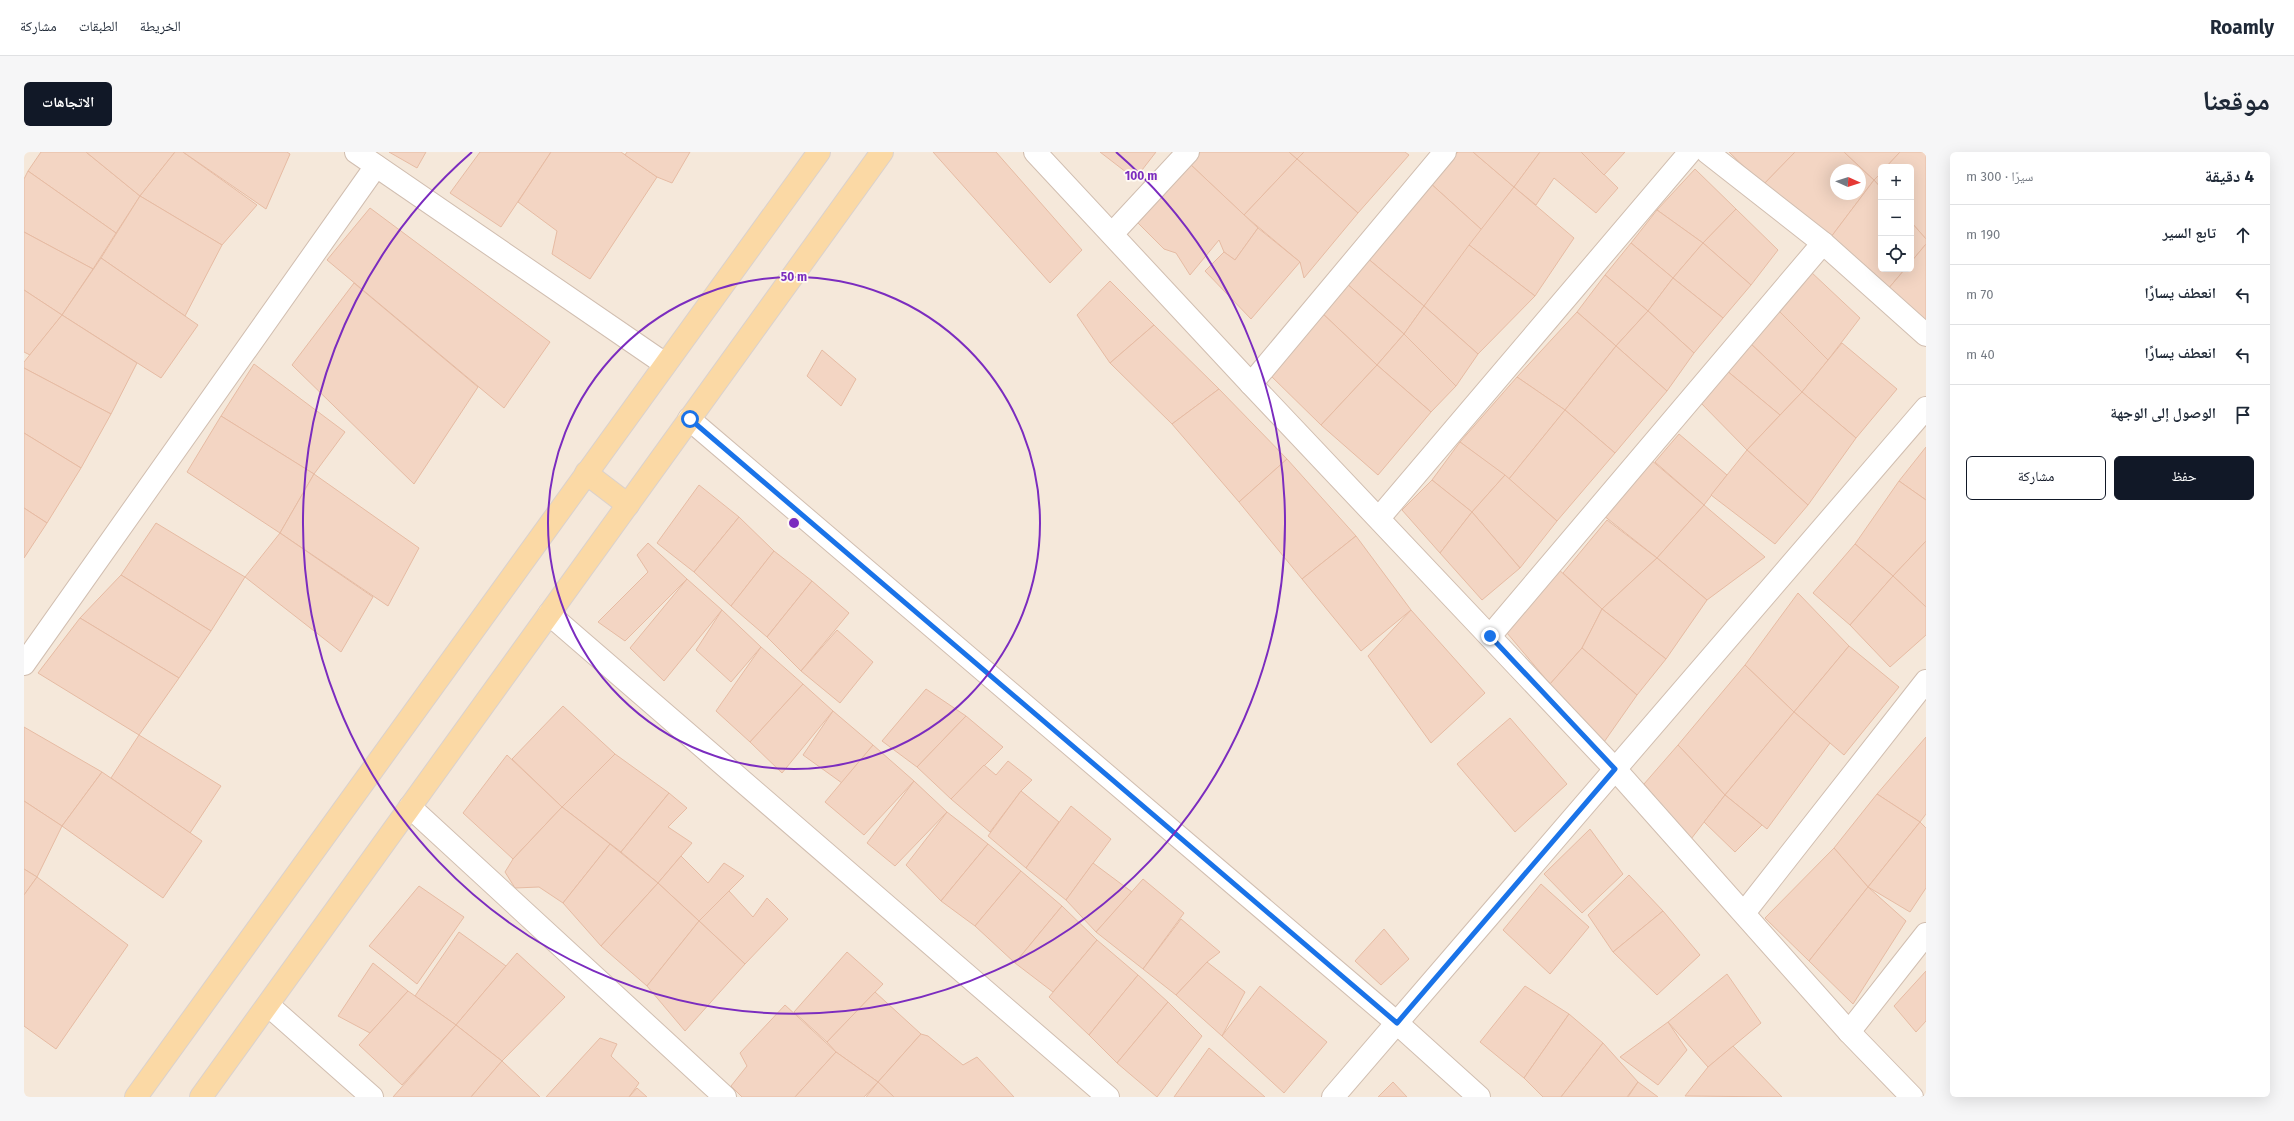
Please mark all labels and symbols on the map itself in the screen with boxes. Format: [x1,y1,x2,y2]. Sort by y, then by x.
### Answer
north arrow [1830,164,1866,200]
text: 100 m [1125,169,1157,183]
text: 50 m [781,270,807,284]
route start [681,410,699,428]
centre of rings [787,516,801,530]
route end [1481,627,1499,645]

